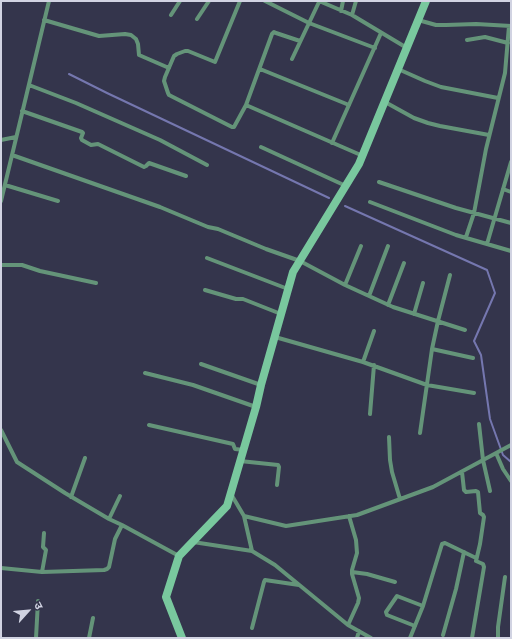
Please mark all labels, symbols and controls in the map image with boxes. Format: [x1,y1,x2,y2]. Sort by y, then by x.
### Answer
north arrow [8,591,48,631]
text: उ [32,600,46,611]

